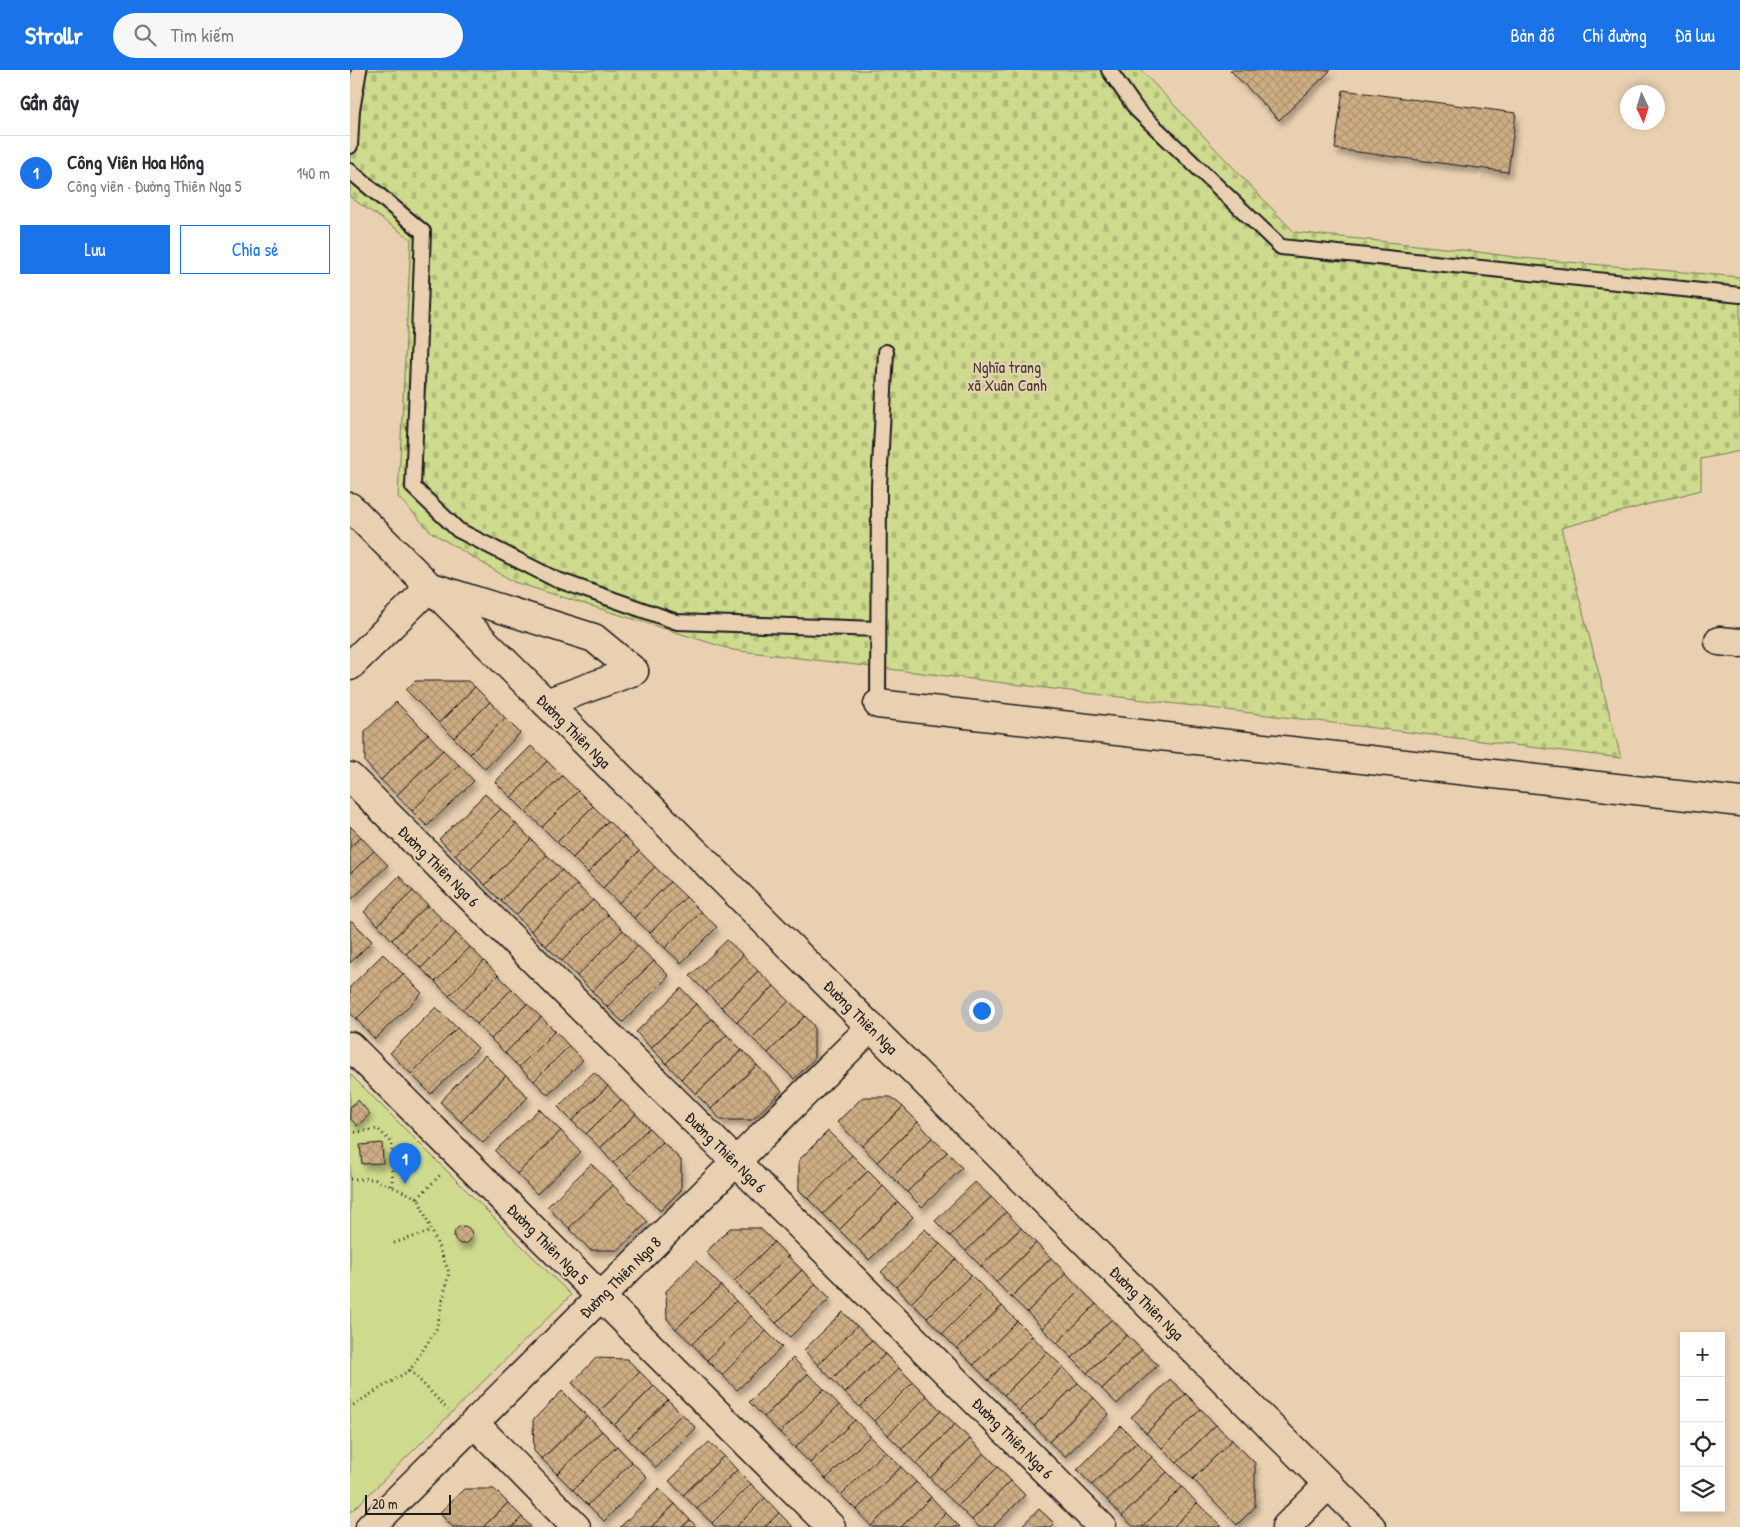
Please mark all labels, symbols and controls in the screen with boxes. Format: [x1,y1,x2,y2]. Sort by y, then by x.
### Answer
search box [113,13,463,58]
text: Strollr [25,19,83,51]
icon: search [131,21,159,49]
text: Tìm kiếm [171,22,234,48]
text: Bản đồ [1511,23,1554,48]
text: Chỉ đường [1582,23,1647,48]
text: Đã lưu [1675,23,1715,48]
north arrow [1620,85,1665,130]
text: Gần đây [20,88,79,117]
text: Công Viên Hoa Hồng [67,149,204,175]
text: 1 [33,162,39,184]
text: 140 m [296,162,330,184]
text: Công viên · Đường Thiên Nga 5 [67,175,242,197]
button: Lưu [20,225,170,274]
button: Chia sẻ [180,225,330,274]
park label: Nghĩa trang xã Xuân Canh [967,356,1047,396]
street label: Đường Thiên Nga [532,689,616,773]
street label: Đường Thiên Nga 6 [393,820,485,912]
street label: Đường Thiên Nga [819,975,903,1059]
your location [969,998,995,1024]
street label: Đường Thiên Nga 6 [680,1106,772,1198]
pin: 1 [389,1143,421,1184]
street label: Đường Thiên Nga 5 [502,1198,594,1290]
street label: Đường Thiên Nga 8 [574,1231,666,1323]
street label: Đường Thiên Nga [1105,1261,1189,1345]
map controls [1680,1332,1725,1512]
button: + [1680,1332,1725,1377]
button: − [1680,1377,1725,1422]
street label: Đường Thiên Nga 6 [967,1392,1059,1484]
button: locate [1680,1422,1725,1467]
button: layers [1680,1467,1725,1512]
scale bar [365,1492,451,1515]
text: 20 m [372,1494,398,1513]

